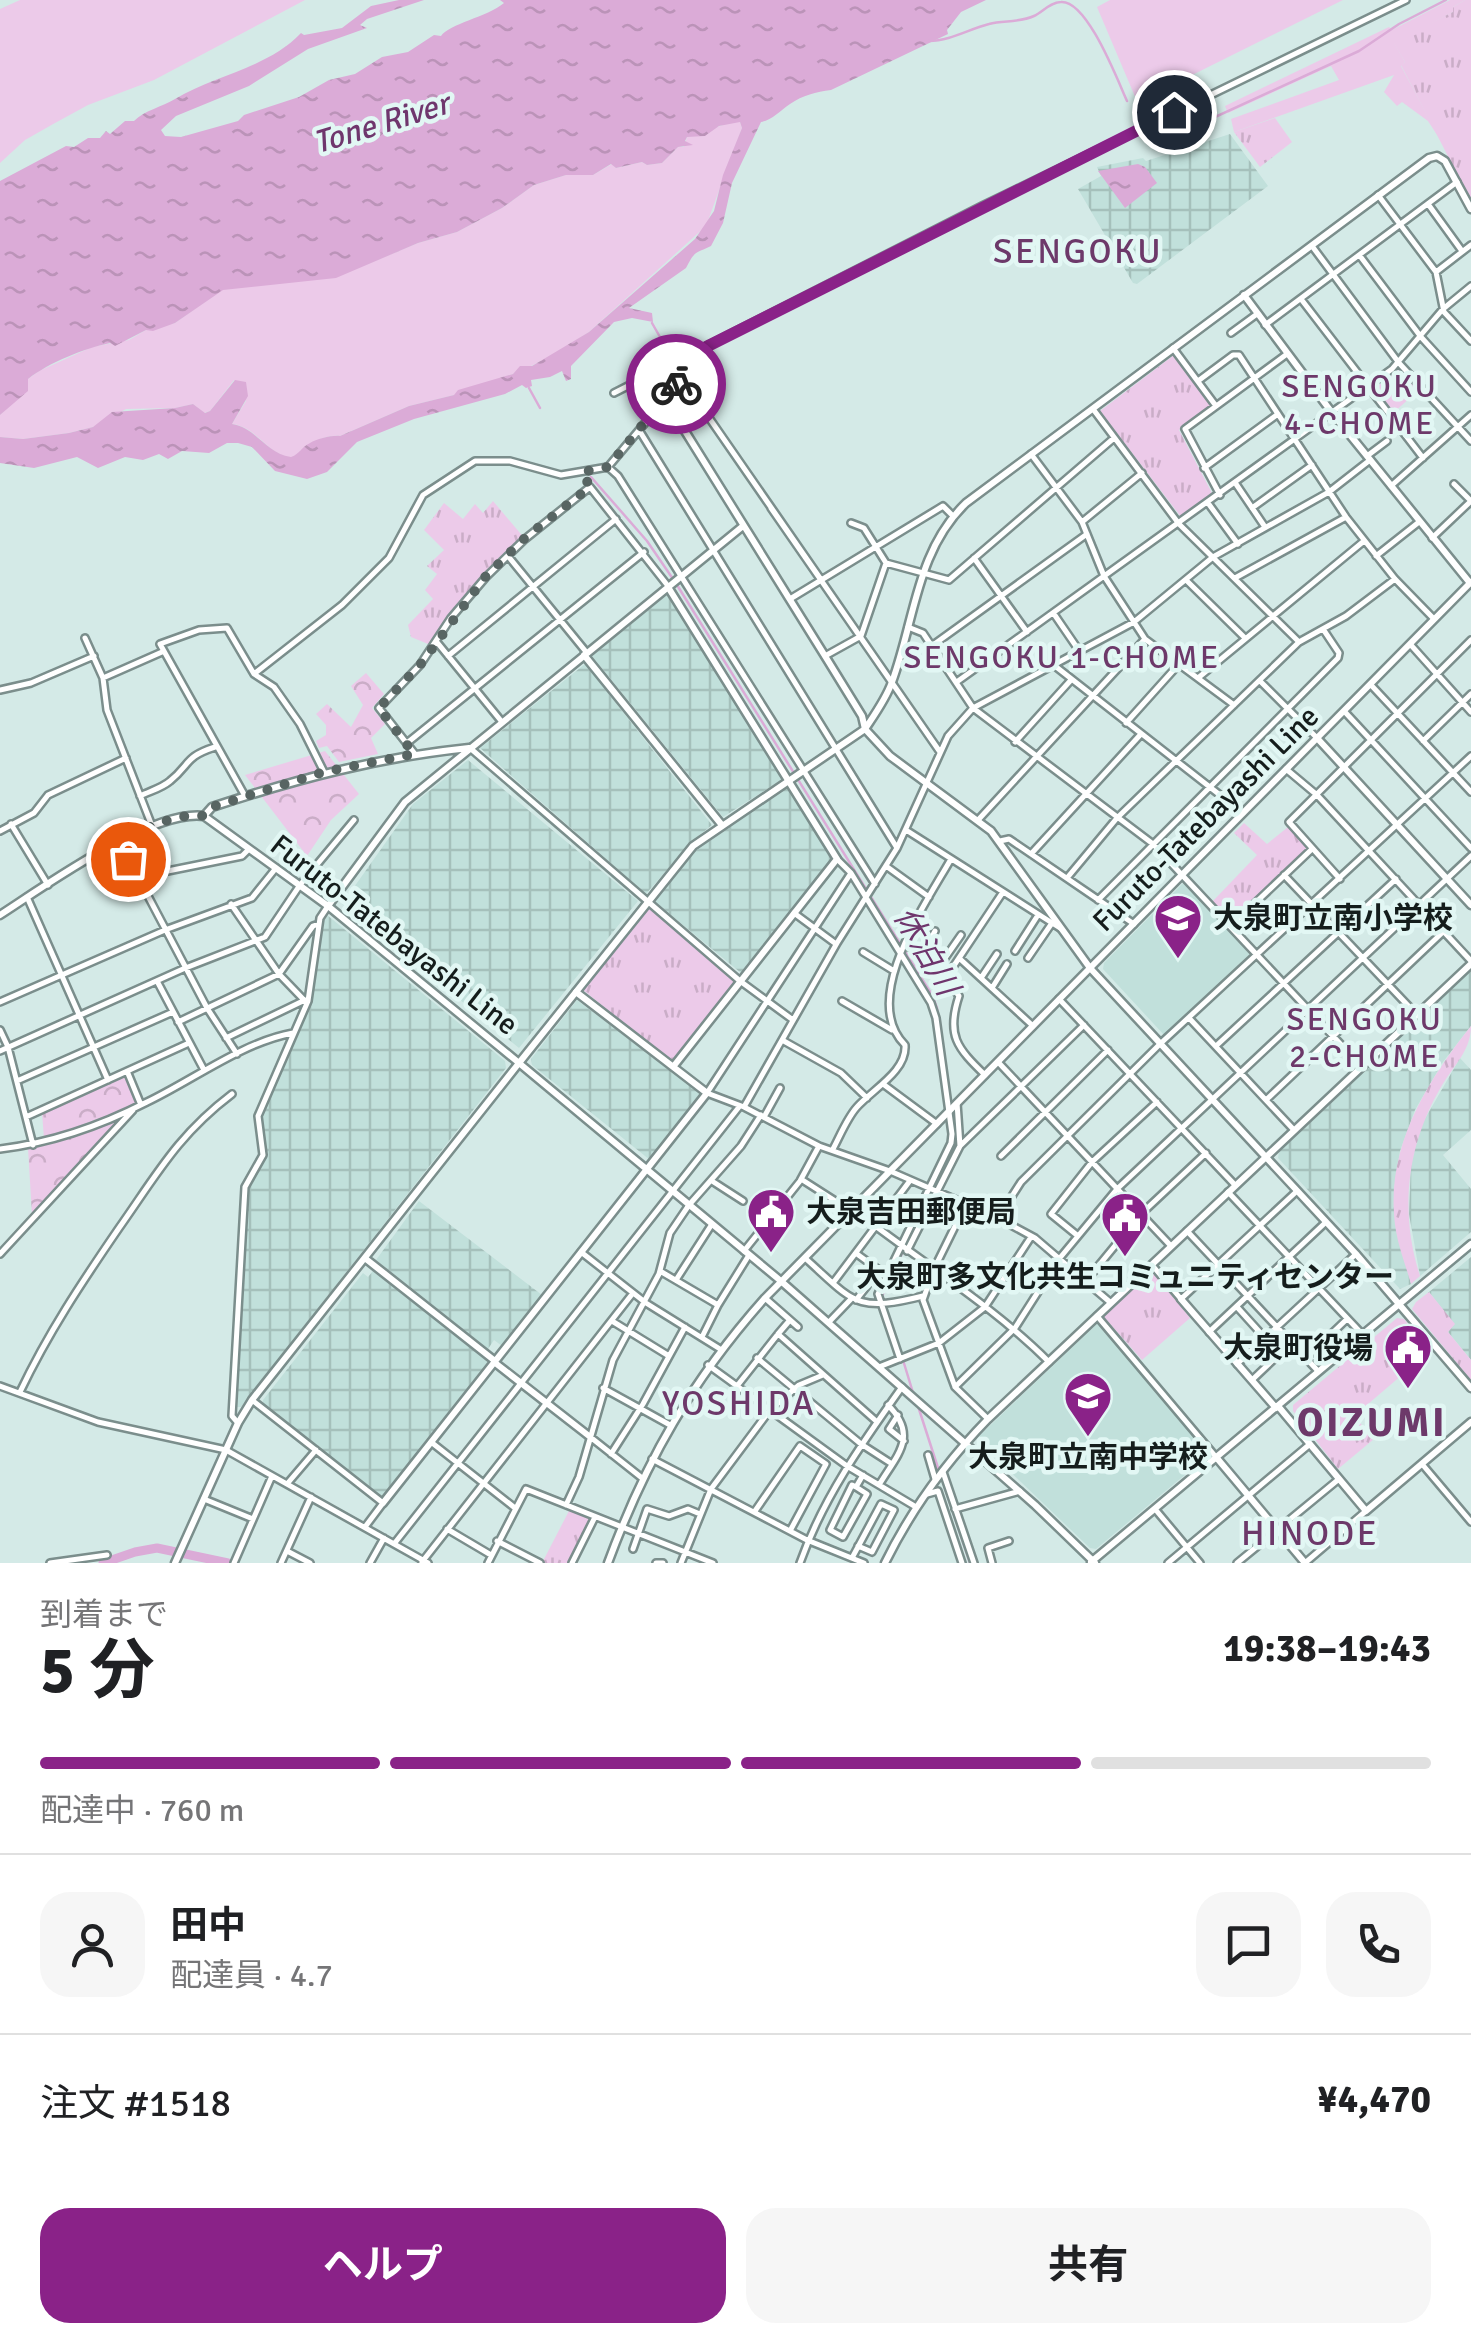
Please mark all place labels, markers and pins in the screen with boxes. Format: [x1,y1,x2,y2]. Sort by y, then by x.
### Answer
pin [1132,70,1217,155]
pin [86,817,171,902]
school or university icon: 大泉町立南小学校 [1152,892,1204,960]
place label: 大泉町立南小学校 [1213,900,1453,937]
public building icon: 大泉吉田郵便局 [745,1186,797,1254]
public building icon: 大泉町多文化共生コミュニティセンター [1099,1190,1151,1258]
place label: 大泉吉田郵便局 [806,1194,1016,1231]
place label: 大泉町多文化共生コミュニティセンター [856,1259,1394,1296]
public building icon: 大泉町役場 [1382,1322,1434,1390]
place label: 大泉町役場 [1223,1330,1373,1367]
school or university icon: 大泉町立南中学校 [1062,1370,1114,1438]
place label: 大泉町立南中学校 [968,1439,1208,1476]

